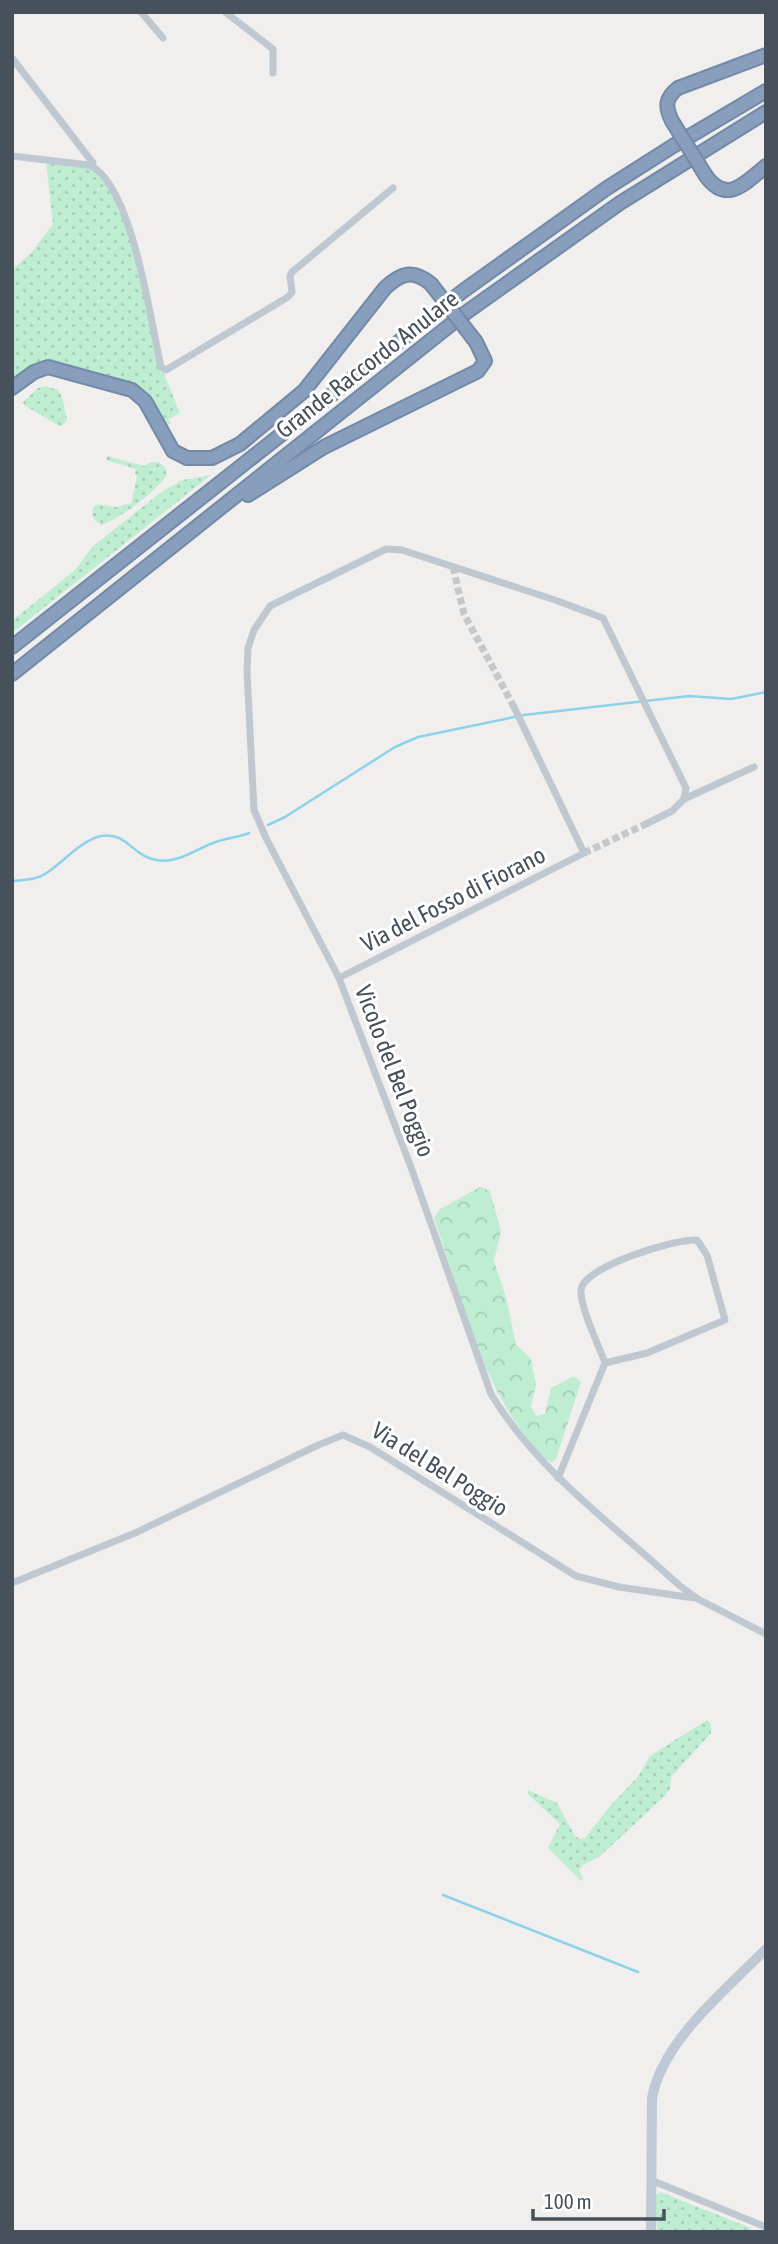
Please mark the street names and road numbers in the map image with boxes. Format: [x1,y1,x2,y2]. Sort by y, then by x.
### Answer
street label: Grande Raccordo Anulare [271,285,463,443]
street label: Via del Fosso di Fiorano [356,841,550,957]
street label: Vicolo del Bel Poggio [350,981,440,1161]
street label: Via del Bel Poggio [367,1416,513,1522]

